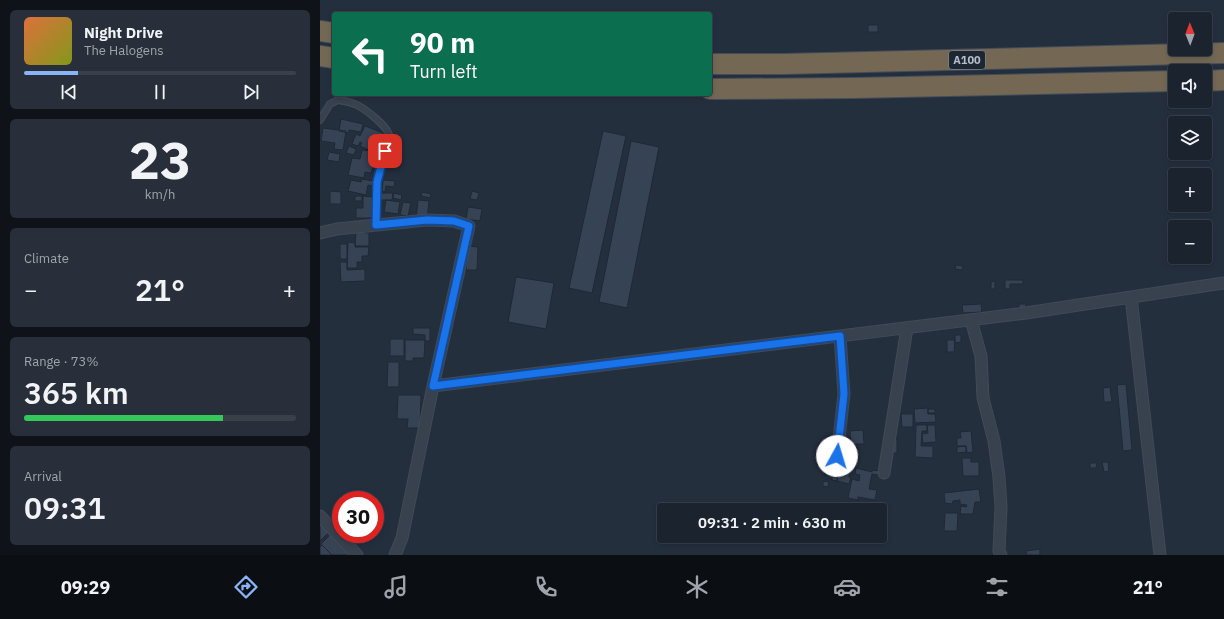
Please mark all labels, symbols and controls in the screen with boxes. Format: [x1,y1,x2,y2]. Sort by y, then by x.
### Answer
north arrow [1168,12,1212,56]
map controls [1168,12,1212,264]
text: Night Drive [84,23,163,42]
text: 90 m [410,24,475,61]
icon: left [344,28,396,80]
text: The Halogens [84,42,164,59]
road number: A100 [949,51,985,69]
text: Turn left [410,60,478,83]
button: sound [1168,64,1212,108]
icon: previous [58,81,80,103]
icon: pause [149,81,171,103]
icon: next [240,81,262,103]
button: layers [1168,116,1212,160]
text: 23 [129,126,191,193]
pin [368,134,402,168]
icon: arrive [374,140,396,162]
button: + [1168,168,1212,212]
text: km/h [145,186,175,203]
button: − [1168,220,1212,264]
text: Climate [24,250,69,267]
text: 21° [135,270,185,309]
text: − [24,275,37,304]
text: + [283,275,296,304]
text: Range · 73% [24,353,98,370]
text: 365 km [24,373,129,412]
position arrow [816,435,858,477]
text: Arrival [24,468,62,485]
text: 09:31 [24,488,106,527]
speed limit sign: 30 [332,491,384,543]
text: 09:31 · 2 min · 630 m [698,513,846,532]
icon: directions [232,573,260,601]
icon: music [382,573,410,601]
icon: phone [532,573,560,601]
icon: climate [683,573,711,601]
icon: car [833,573,861,601]
icon: filters [983,573,1011,601]
text: 09:29 [61,576,110,599]
text: 21° [1133,576,1163,599]

